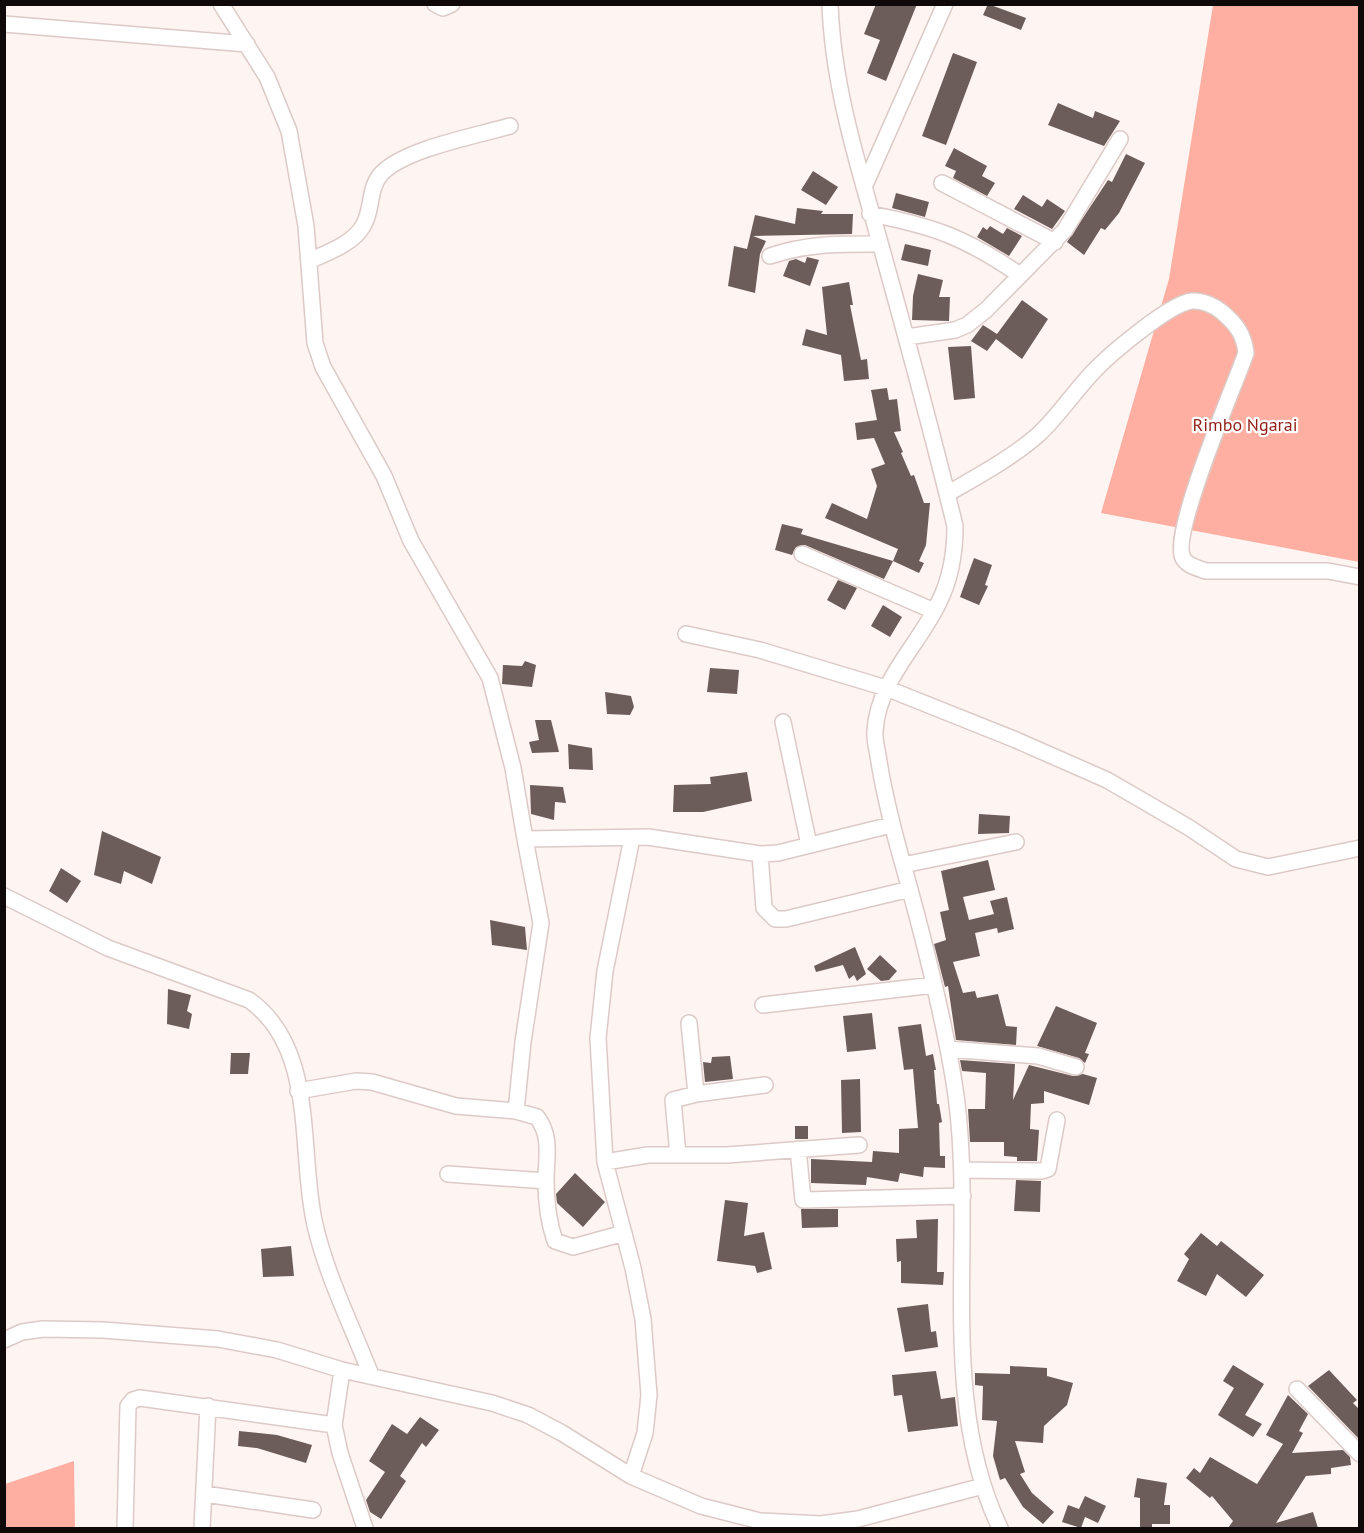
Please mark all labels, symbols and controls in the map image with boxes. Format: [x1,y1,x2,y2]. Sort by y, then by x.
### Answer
park label: Rimbo Ngarai [1193,413,1297,436]

